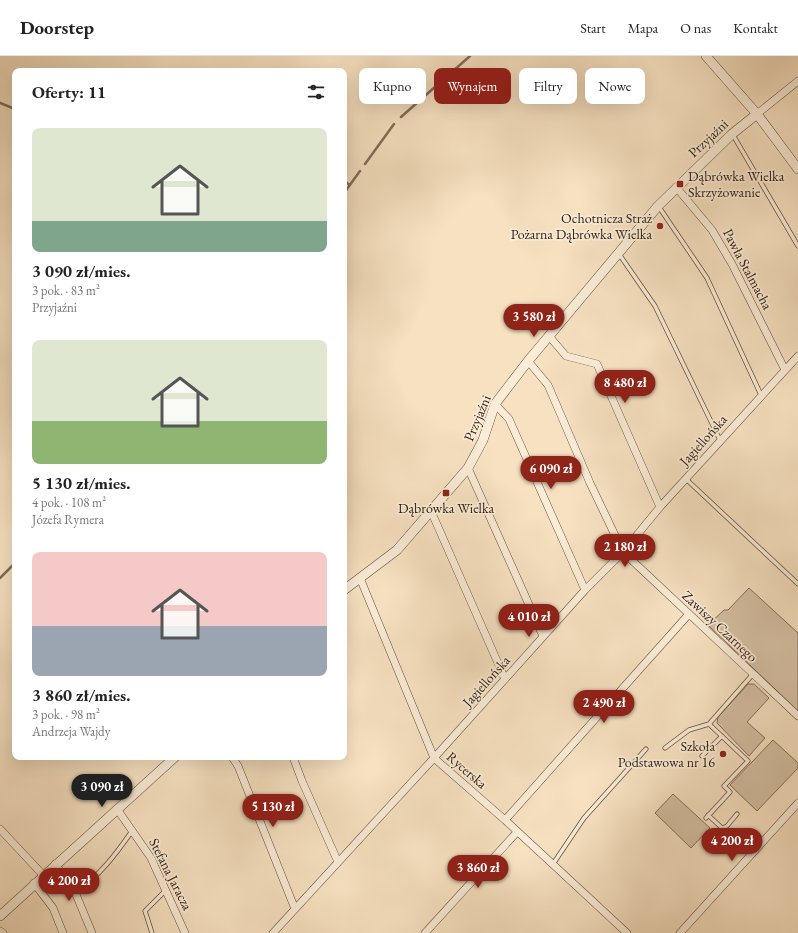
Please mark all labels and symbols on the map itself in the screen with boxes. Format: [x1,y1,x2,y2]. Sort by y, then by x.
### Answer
street label: Przyjaźni [684,115,732,161]
place label: Dąbrówka Wielka Skrzyżowanie [688,167,785,201]
marker: Dąbrówka Wielka Skrzyżowanie [675,179,685,189]
place label: Ochotnicza Straż Pożarna Dąbrówka Wielka [511,209,653,243]
marker: Ochotnicza Straż Pożarna Dąbrówka Wielka [655,221,665,231]
street label: Pawła Stalmacha [719,225,777,313]
pin: 3 580 zł [493,304,575,338]
pin: 8 480 zł [584,370,666,404]
street label: Przyjaźni [459,392,495,444]
street label: Jagiellońska [675,410,731,470]
pin: 6 090 zł [510,456,592,490]
marker: Dąbrówka Wielka [441,488,451,498]
place label: Dąbrówka Wielka [398,499,495,517]
pin: 2 180 zł [584,534,666,568]
street label: Zawiszy Czarnego [678,586,762,666]
pin: 4 010 zł [488,604,570,638]
street label: Jagiellońska [458,651,514,711]
pin: 2 490 zł [563,690,645,724]
place label: Szkoła Podstawowa nr 16 [618,737,715,771]
street label: Rycerska [443,747,491,793]
marker: Szkoła Podstawowa nr 16 [718,749,728,759]
pin: 3 090 zł [61,774,143,808]
pin: 5 130 zł [232,794,314,828]
pin: 4 200 zł [691,828,773,862]
street label: Stefana Jaracza [145,835,197,913]
pin: 3 860 zł [437,855,519,889]
pin: 4 200 zł [28,868,110,902]

